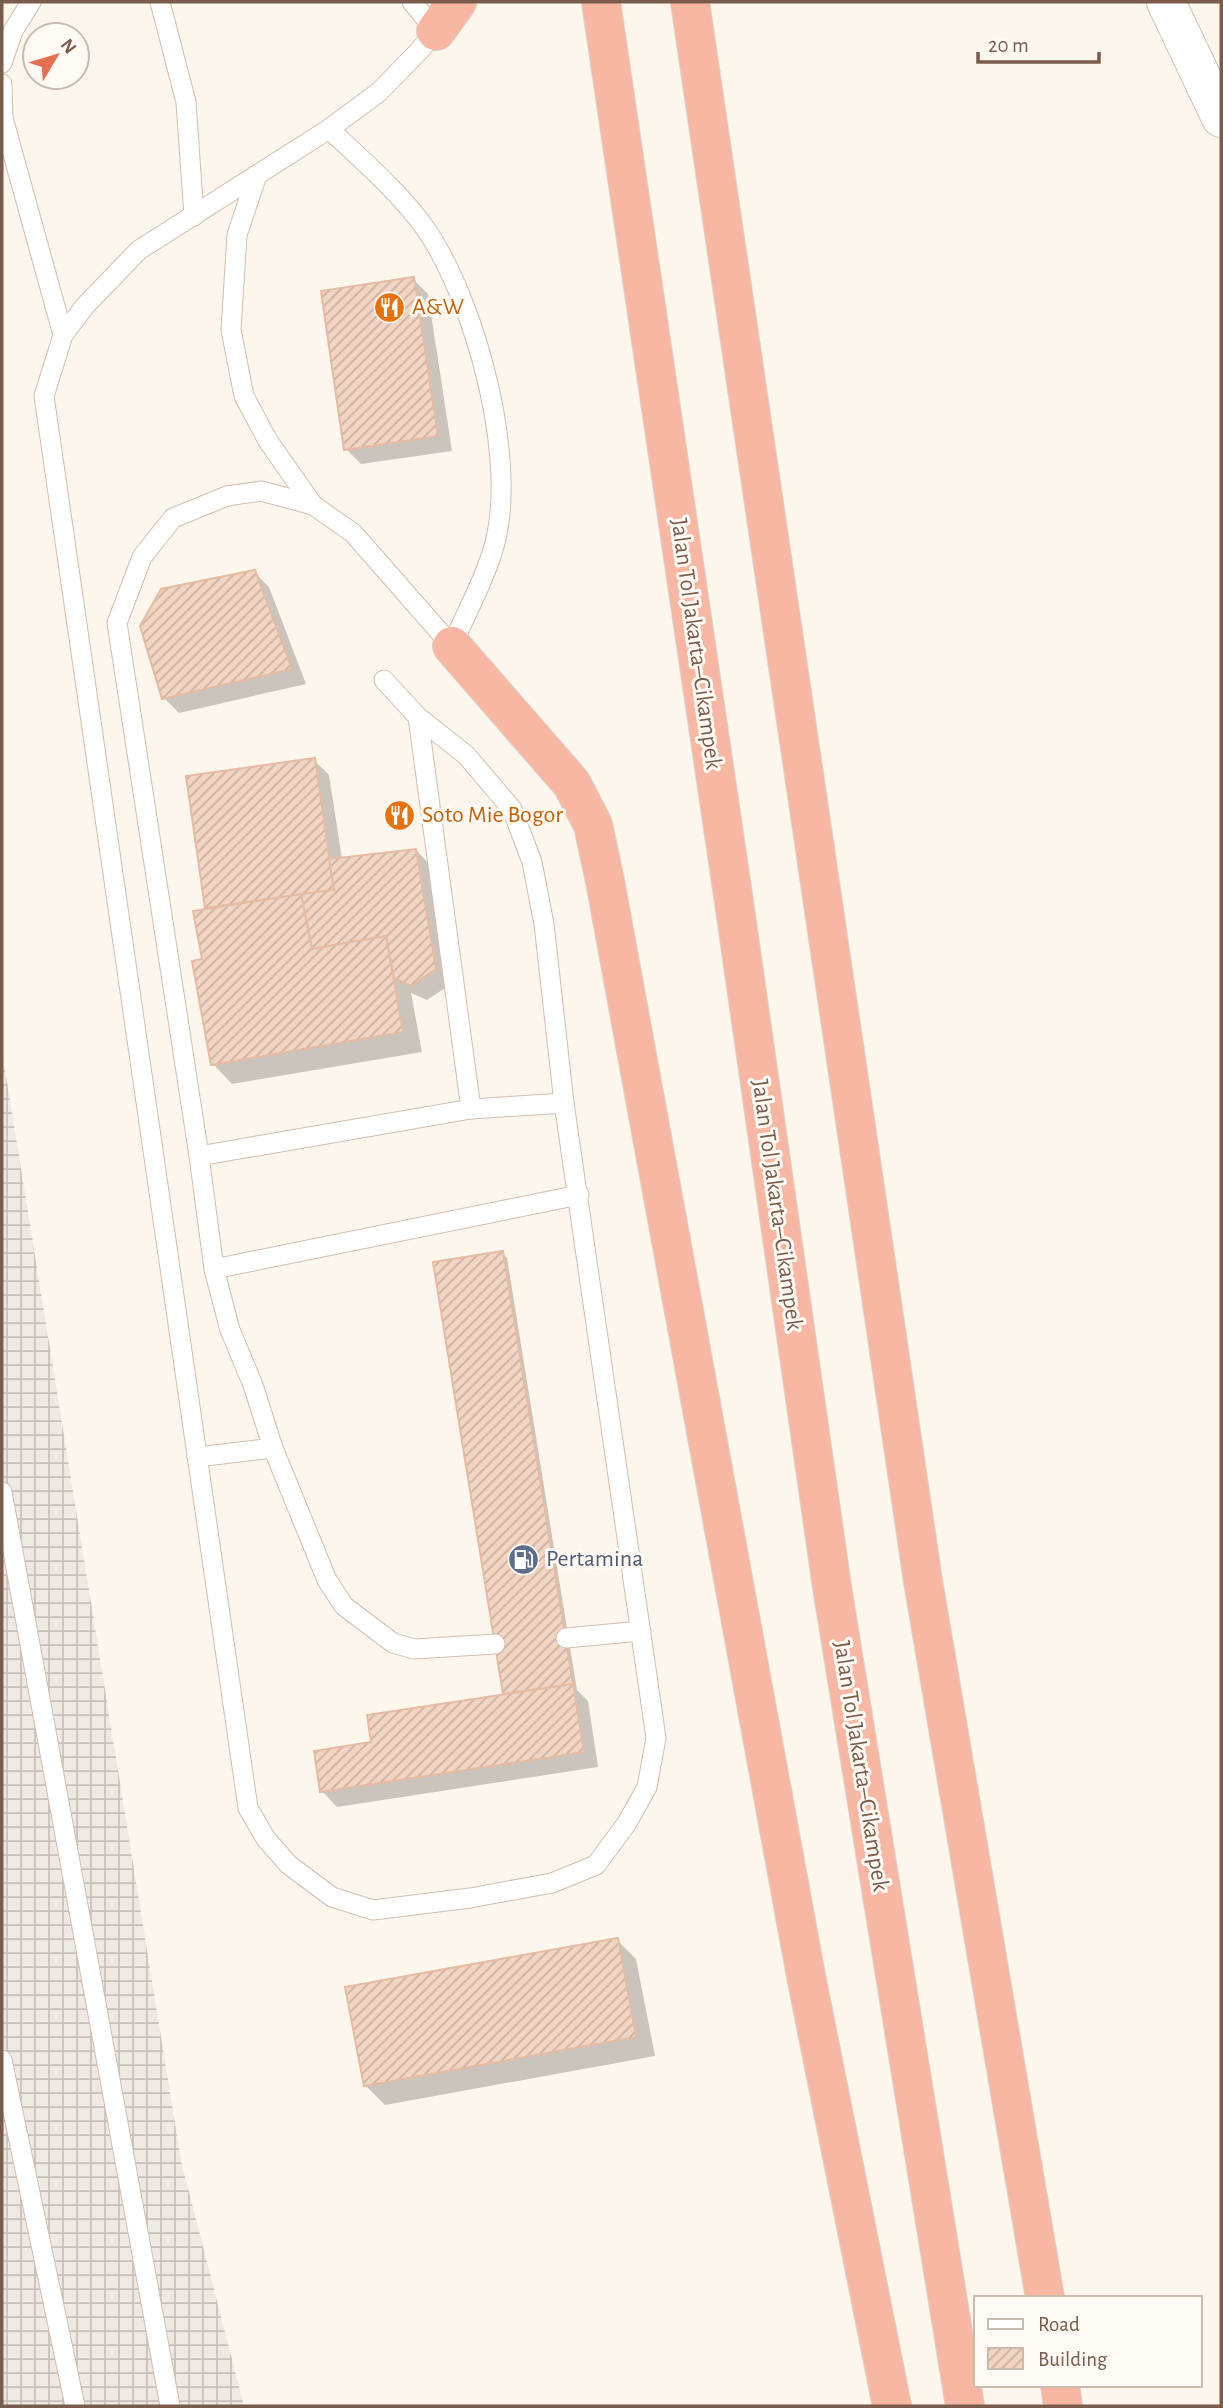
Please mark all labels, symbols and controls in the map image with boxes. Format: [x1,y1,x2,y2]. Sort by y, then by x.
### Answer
north arrow [21,21,91,91]
scale bar [978,21,1099,65]
text: N [57,35,80,58]
text: 20 m [988,35,1029,56]
restaurant icon: A&W [372,290,406,324]
place label: A&W [412,295,465,319]
street label: Jalan Tol Jakarta–Cikampek [666,517,726,771]
restaurant icon: Soto Mie Bogor [382,798,416,832]
place label: Soto Mie Bogor [422,803,563,827]
street label: Jalan Tol Jakarta–Cikampek [747,1078,807,1332]
fuel station icon: Pertamina [506,1542,540,1576]
place label: Pertamina [546,1547,643,1571]
street label: Jalan Tol Jakarta–Cikampek [829,1639,893,1893]
legend [974,2296,1202,2387]
text: Road [1038,2314,1080,2335]
text: Building [1038,2349,1108,2370]

